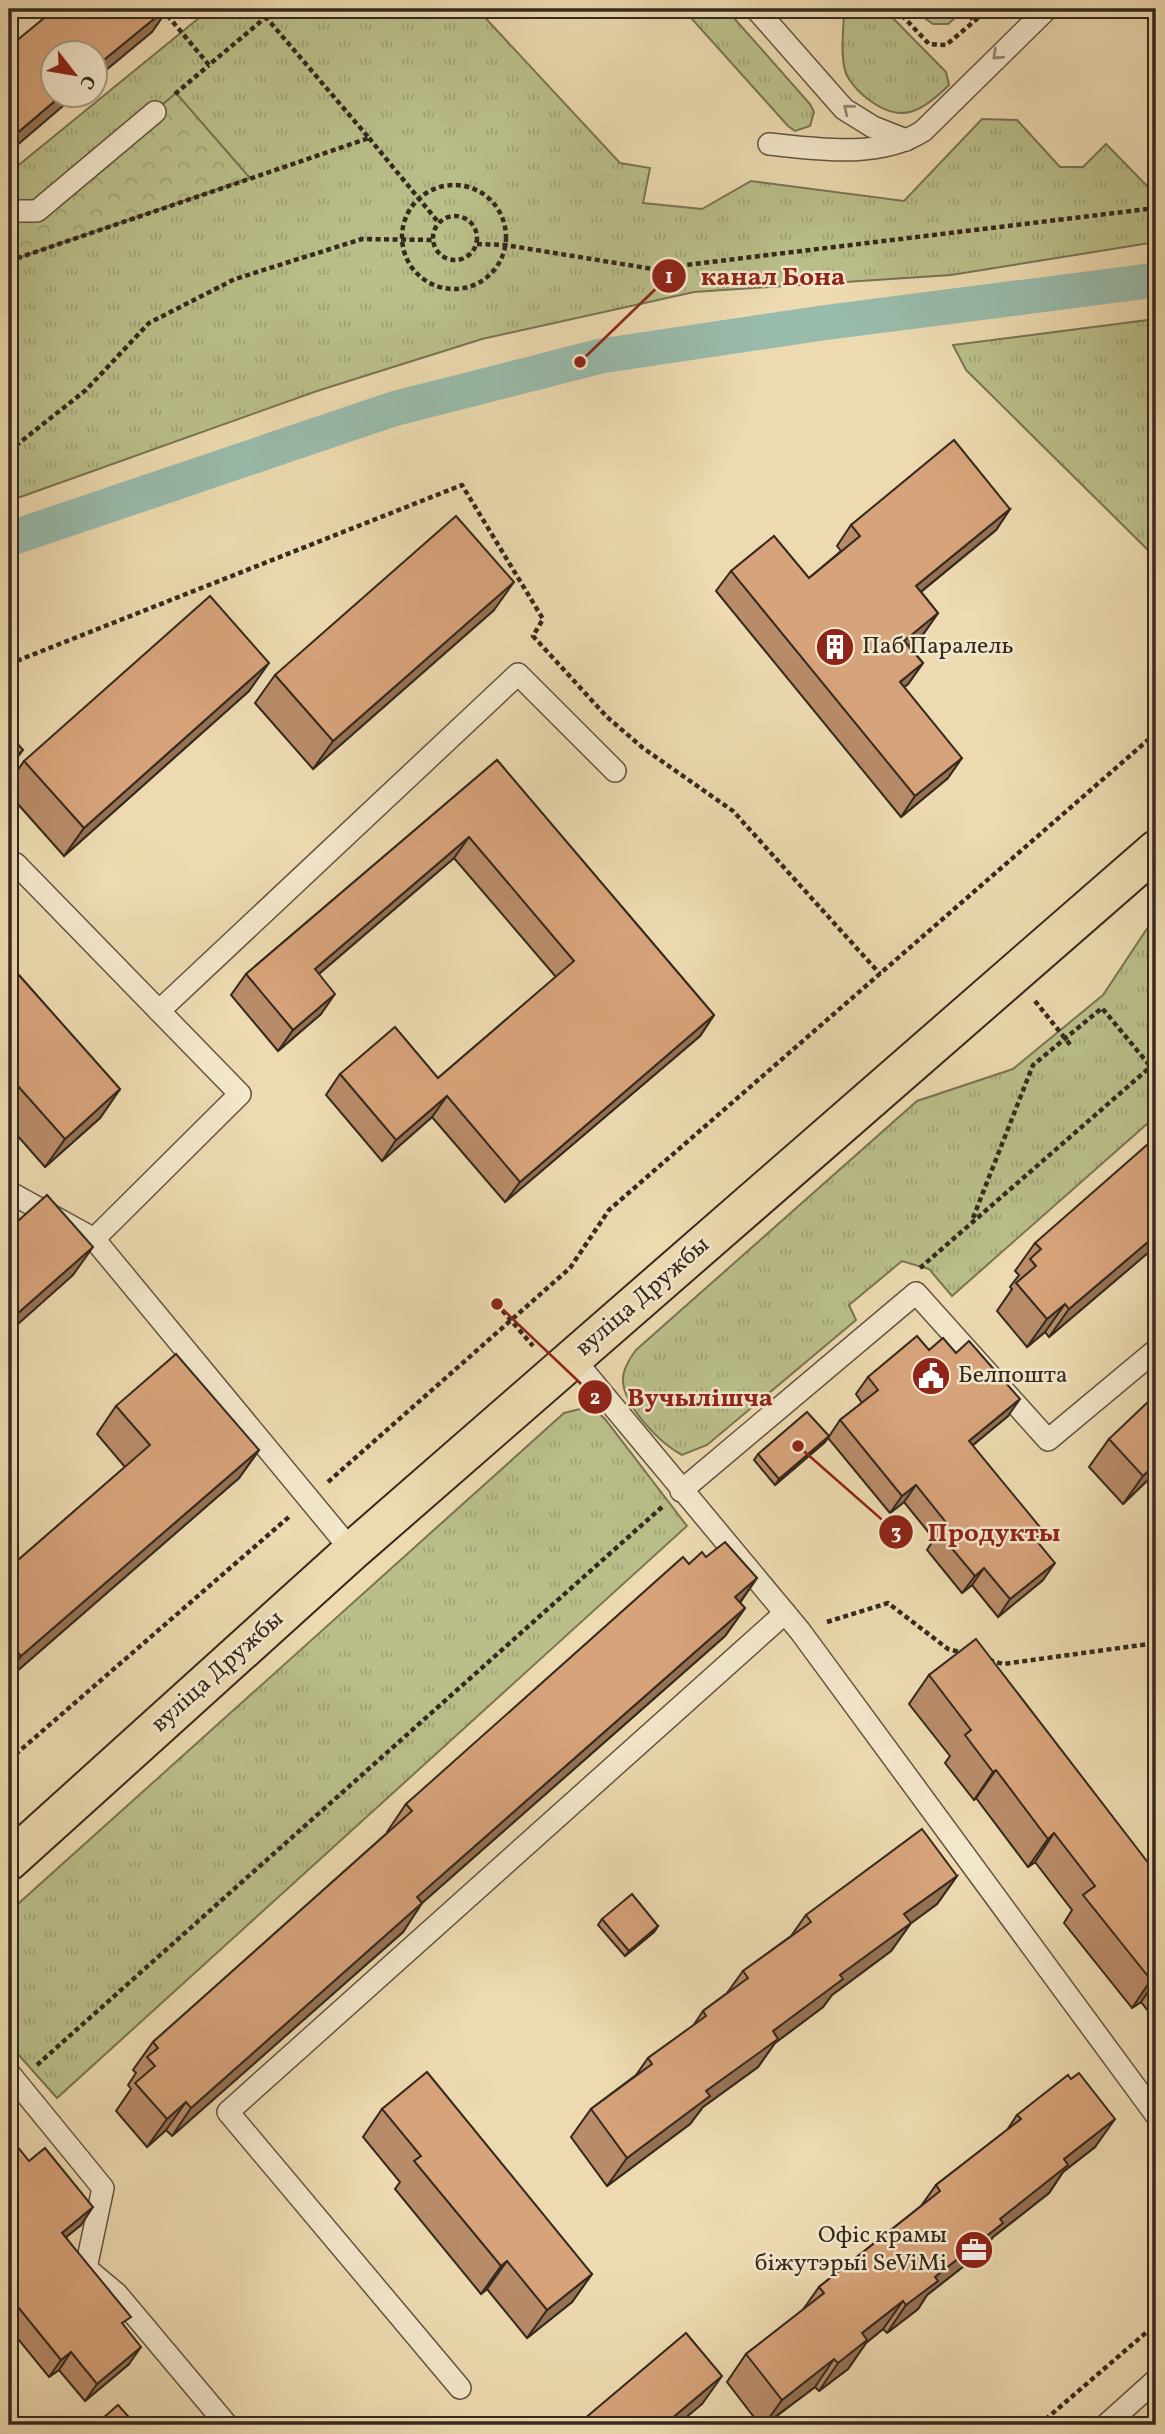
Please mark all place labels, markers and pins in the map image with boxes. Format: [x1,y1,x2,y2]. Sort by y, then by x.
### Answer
callout: канал Бона [652,253,859,300]
building icon: Паб Паралель [814,626,856,668]
place label: Паб Паралель [862,630,1014,664]
public building icon: Белпошта [910,1355,952,1397]
place label: Белпошта [958,1359,1068,1393]
callout: Вучылішча [578,1373,787,1420]
callout: Продукты [879,1508,1075,1555]
place label: Офіс крамы біжутэрыі SeViMi [755,2219,947,2281]
office icon: Офіс крамы біжутэрыі SeViMi [953,2229,995,2271]

